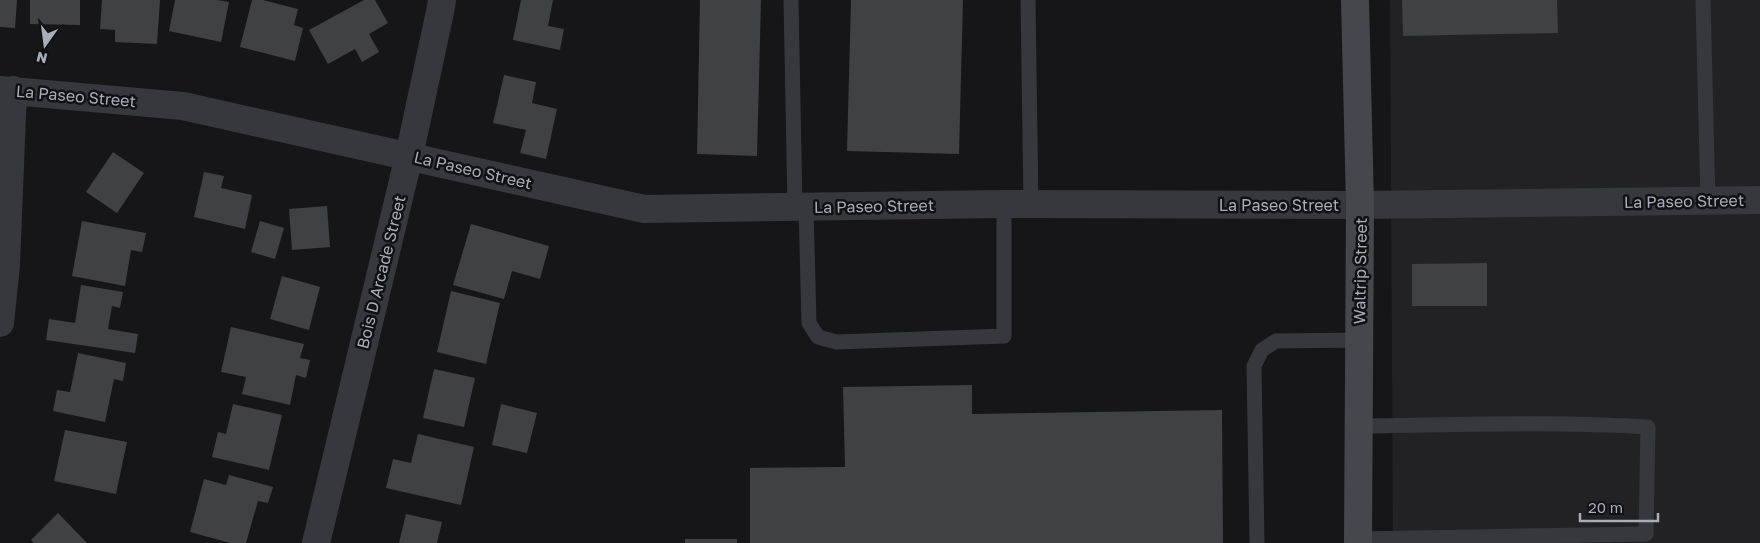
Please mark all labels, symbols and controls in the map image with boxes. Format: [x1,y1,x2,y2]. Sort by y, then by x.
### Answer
north arrow [20,20,70,70]
text: N [35,49,49,68]
street label: La Paseo Street [15,81,137,111]
street label: La Paseo Street [412,147,534,193]
street label: La Paseo Street [1624,190,1744,212]
street label: Bois D Arcade Street [352,193,410,351]
street label: La Paseo Street [814,195,934,217]
street label: La Paseo Street [1219,195,1339,215]
street label: Waltrip Street [1349,217,1371,325]
scale bar [1580,490,1658,522]
text: 20 m [1588,498,1623,516]

